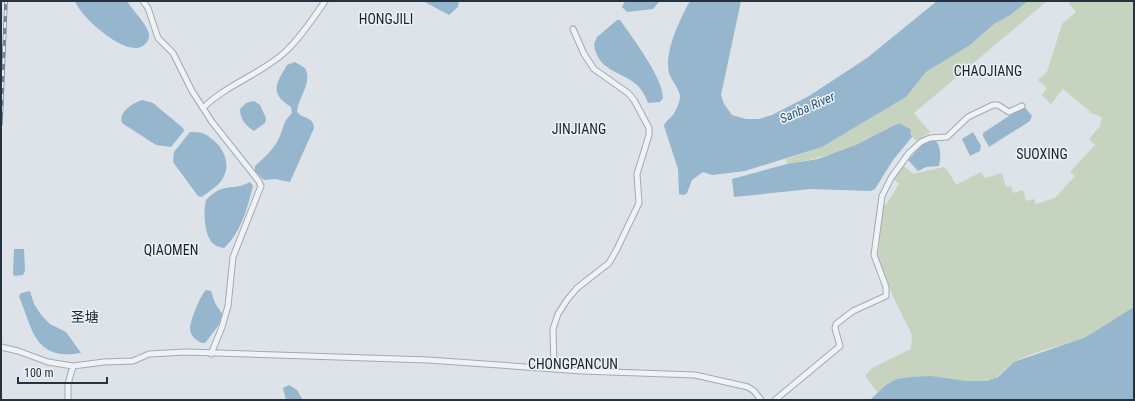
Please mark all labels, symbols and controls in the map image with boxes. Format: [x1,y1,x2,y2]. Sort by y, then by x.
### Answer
district label: HONGJILI [359,11,413,27]
district label: CHAOJIANG [954,63,1022,79]
water label: Sanba River [777,88,838,126]
district label: JINJIANG [552,121,606,137]
district label: SUOXING [1016,146,1068,162]
district label: QIAOMEN [144,242,198,258]
district label: 圣塘 [71,309,99,325]
district label: CHONGPANCUN [528,356,618,372]
scale bar [18,359,107,385]
text: 100 m [24,366,54,380]

